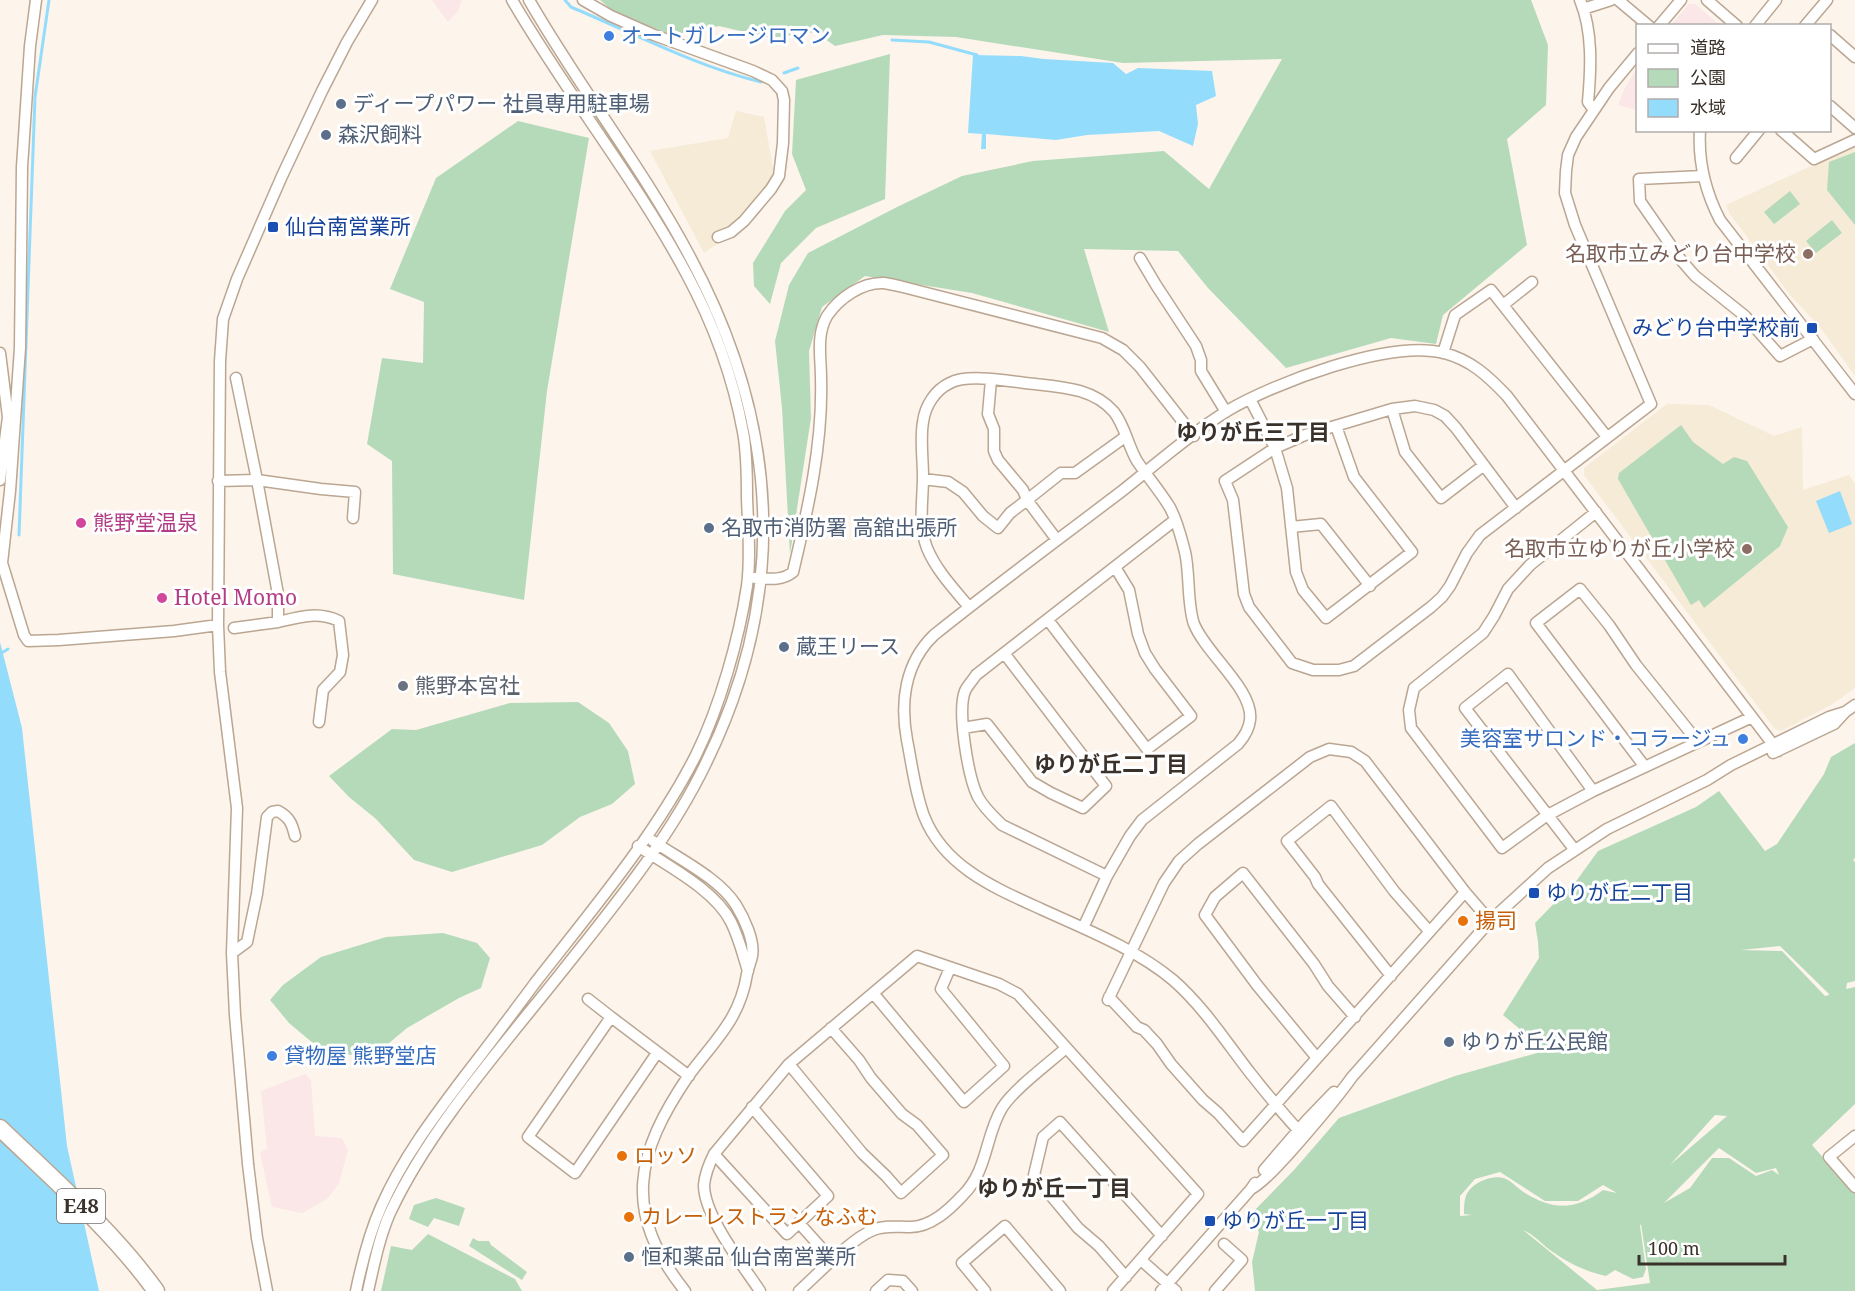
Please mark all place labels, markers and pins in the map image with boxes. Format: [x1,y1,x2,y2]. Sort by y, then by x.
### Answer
place label: オートガレージロマン [621,21,831,49]
marker: オートガレージロマン [602,29,616,43]
place label: ディープパワー 社員専用駐車場 [353,89,650,117]
marker: ディープパワー 社員専用駐車場 [334,97,348,111]
place label: 森沢飼料 [338,120,422,148]
marker: 森沢飼料 [319,128,333,142]
place label: 仙台南営業所 [285,212,411,240]
marker: 仙台南営業所 [266,220,280,234]
place label: 名取市立みどり台中学校 [1565,239,1796,267]
marker: 名取市立みどり台中学校 [1801,247,1815,261]
place label: みどり台中学校前 [1632,313,1800,341]
marker: みどり台中学校前 [1805,321,1819,335]
place label: 熊野堂温泉 [93,508,198,536]
place label: 名取市消防署 高舘出張所 [721,513,957,541]
marker: 熊野堂温泉 [74,516,88,530]
marker: 名取市消防署 高舘出張所 [702,521,716,535]
place label: 名取市立ゆりが丘小学校 [1504,534,1735,562]
marker: 名取市立ゆりが丘小学校 [1740,542,1754,556]
place label: Hotel Momo [174,583,297,611]
marker: Hotel Momo [155,591,169,605]
place label: 蔵王リース [796,632,900,660]
marker: 蔵王リース [777,640,791,654]
place label: 熊野本宮社 [415,671,520,699]
marker: 熊野本宮社 [396,679,410,693]
place label: 美容室サロンド・コラージュ [1460,724,1731,752]
marker: 美容室サロンド・コラージュ [1736,732,1750,746]
place label: ゆりが丘二丁目 [1546,878,1693,906]
marker: ゆりが丘二丁目 [1527,886,1541,900]
place label: 揚司 [1475,906,1517,934]
marker: 揚司 [1456,914,1470,928]
place label: ゆりが丘公民館 [1461,1027,1608,1055]
marker: ゆりが丘公民館 [1442,1035,1456,1049]
place label: 貸物屋 熊野堂店 [284,1041,436,1069]
marker: 貸物屋 熊野堂店 [265,1049,279,1063]
place label: ロッソ [634,1141,697,1169]
marker: ロッソ [615,1149,629,1163]
place label: カレーレストラン なふむ [641,1202,877,1230]
place label: ゆりが丘一丁目 [1222,1206,1369,1234]
marker: カレーレストラン なふむ [622,1210,636,1224]
marker: ゆりが丘一丁目 [1203,1214,1217,1228]
place label: 恒和薬品 仙台南営業所 [641,1242,856,1270]
marker: 恒和薬品 仙台南営業所 [622,1250,636,1264]

